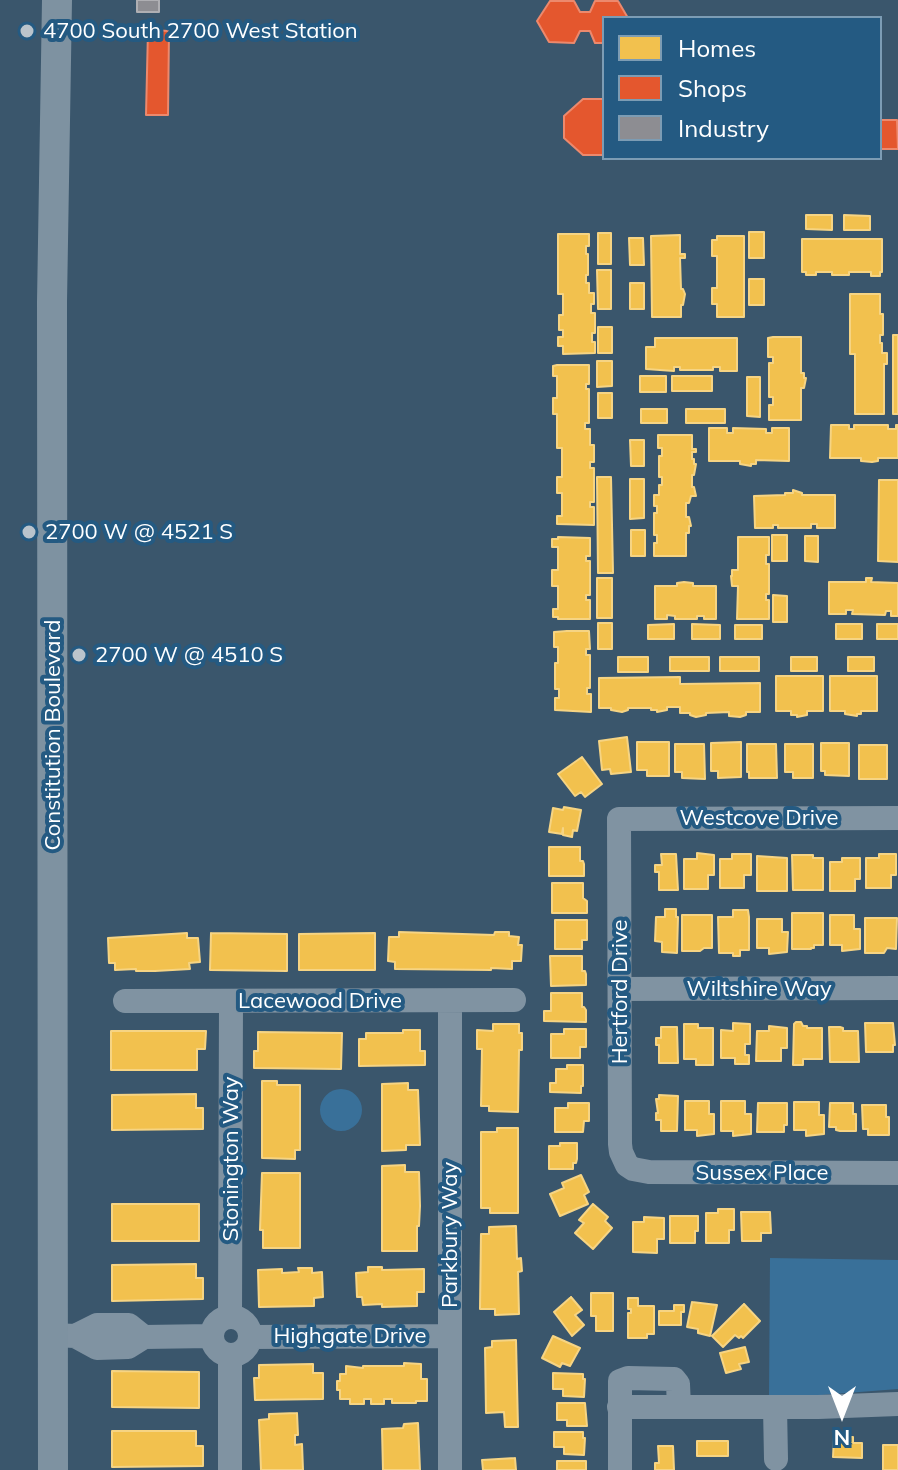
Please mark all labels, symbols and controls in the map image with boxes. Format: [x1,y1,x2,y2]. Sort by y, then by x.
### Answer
legend [602,16,882,160]
place label: 4700 South 2700 West Station [43,18,358,44]
marker: 4700 South 2700 West Station [18,22,36,40]
text: Homes [678,33,756,63]
text: Shops [678,73,747,103]
text: Industry [678,113,769,143]
place label: 2700 W @ 4521 S [45,519,233,545]
marker: 2700 W @ 4521 S [20,523,38,541]
street label: Constitution Boulevard [40,620,66,850]
place label: 2700 W @ 4510 S [95,642,283,668]
marker: 2700 W @ 4510 S [70,646,88,664]
street label: Westcove Drive [680,805,838,831]
street label: Hertford Drive [607,920,633,1064]
street label: Wiltshire Way [686,976,832,1002]
street label: Lacewood Drive [238,988,402,1014]
street label: Stonington Way [218,1077,244,1241]
street label: Sussex Place [695,1160,829,1186]
street label: Parkbury Way [437,1162,463,1308]
street label: Highgate Drive [273,1323,427,1349]
north arrow [802,1374,882,1454]
text: N [834,1424,850,1452]

